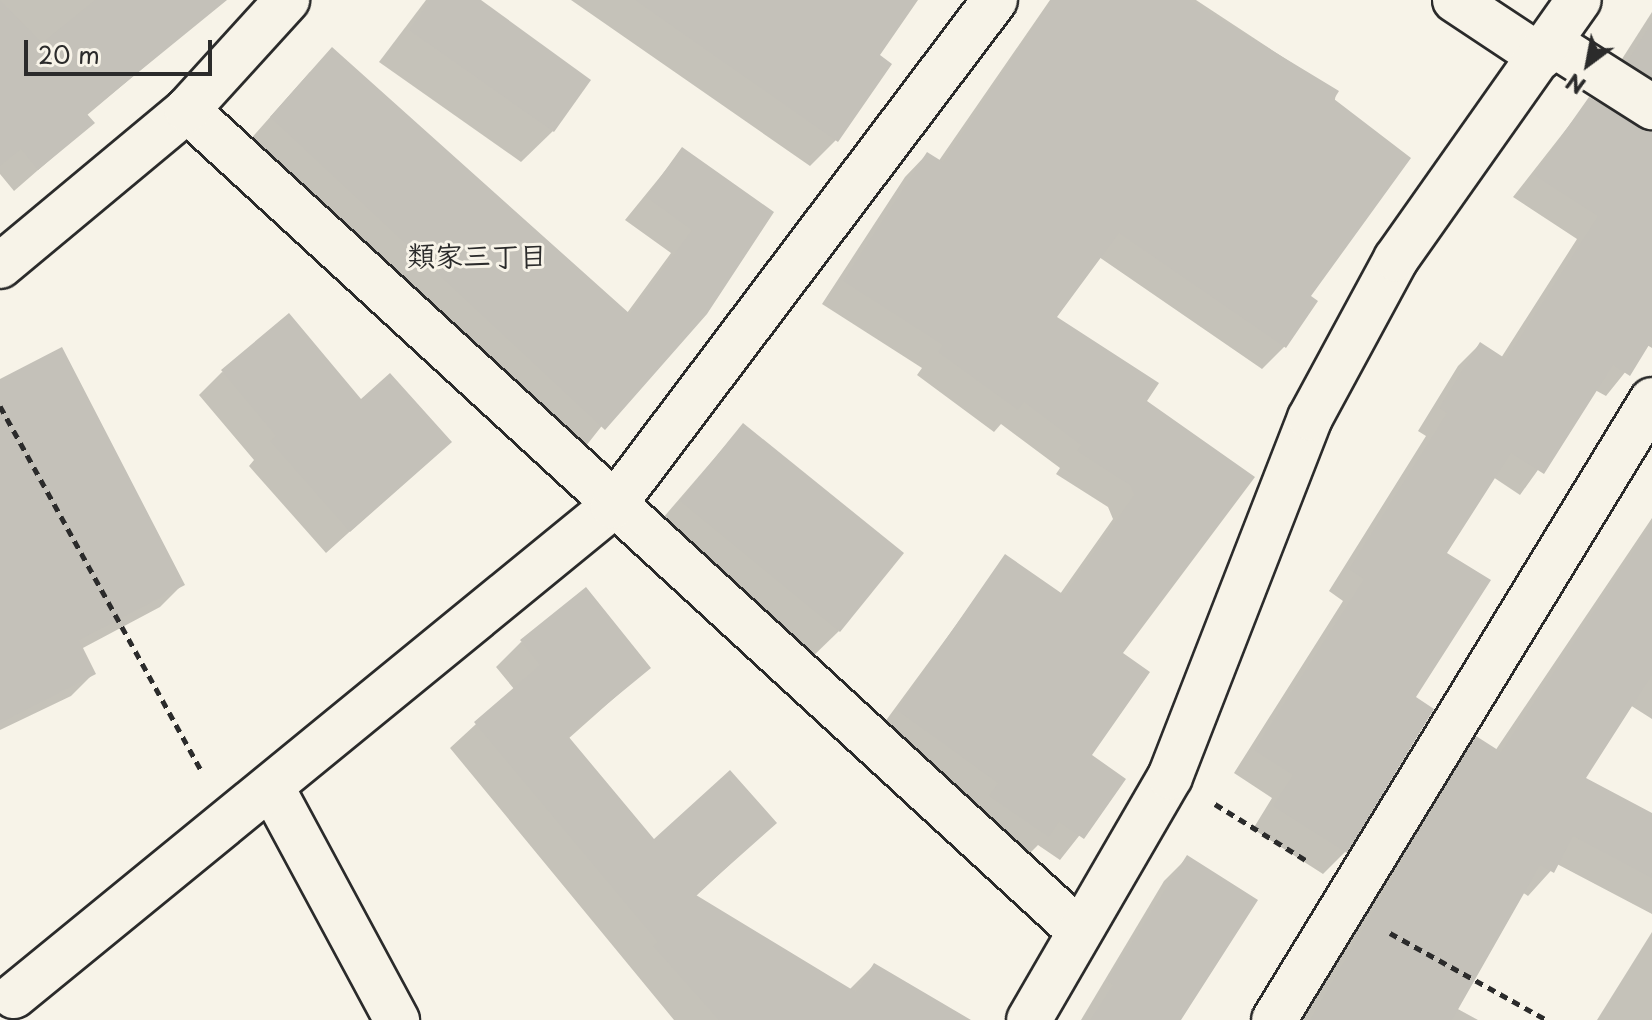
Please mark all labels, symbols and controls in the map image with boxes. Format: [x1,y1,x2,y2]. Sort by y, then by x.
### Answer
scale bar [28,24,216,74]
north arrow [1548,24,1628,104]
text: 20 m [38,36,100,72]
text: N [1559,66,1591,103]
district label: 類家三丁目 [407,238,547,272]

